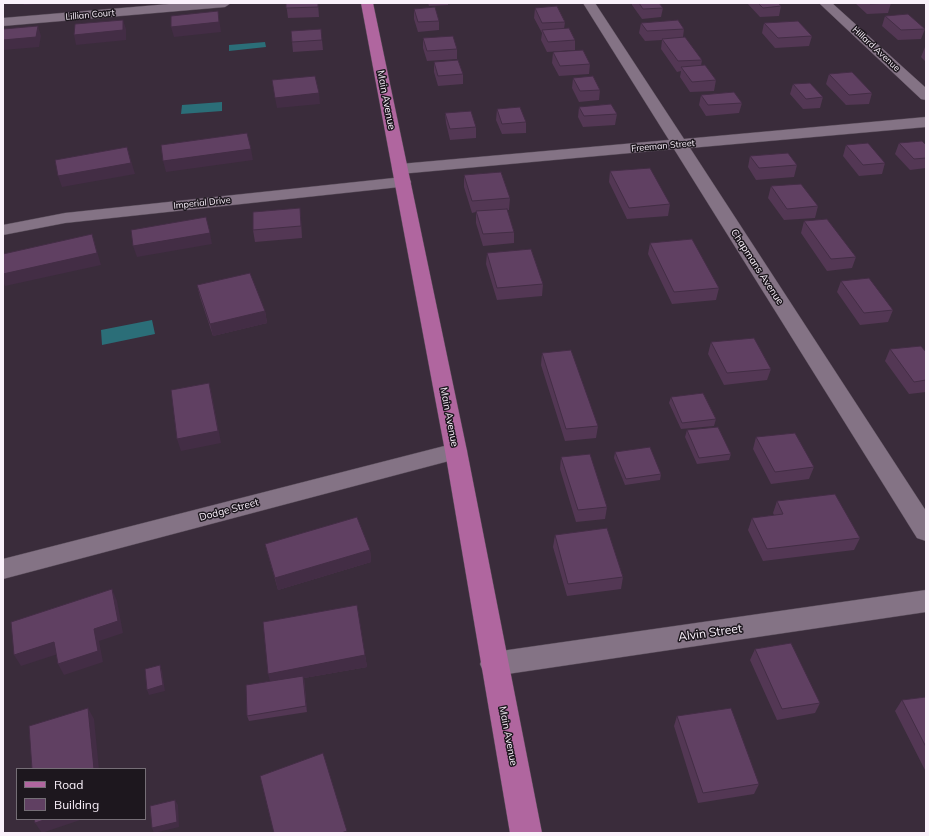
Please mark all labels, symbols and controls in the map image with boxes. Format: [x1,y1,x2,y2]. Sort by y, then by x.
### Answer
street label: Lillian Court [65,7,115,23]
street label: Hillard Avenue [850,24,902,74]
street label: Main Avenue [374,69,398,131]
street label: Freeman Street [631,138,695,154]
street label: Imperial Drive [173,195,231,211]
street label: Chapmans Avenue [728,227,786,307]
street label: Main Avenue [437,386,461,448]
street label: Dodge Street [198,496,260,524]
street label: Alvin Street [677,621,743,645]
street label: Main Avenue [496,705,520,767]
legend [16,768,146,820]
text: Road [54,777,83,792]
text: Building [54,797,99,812]

